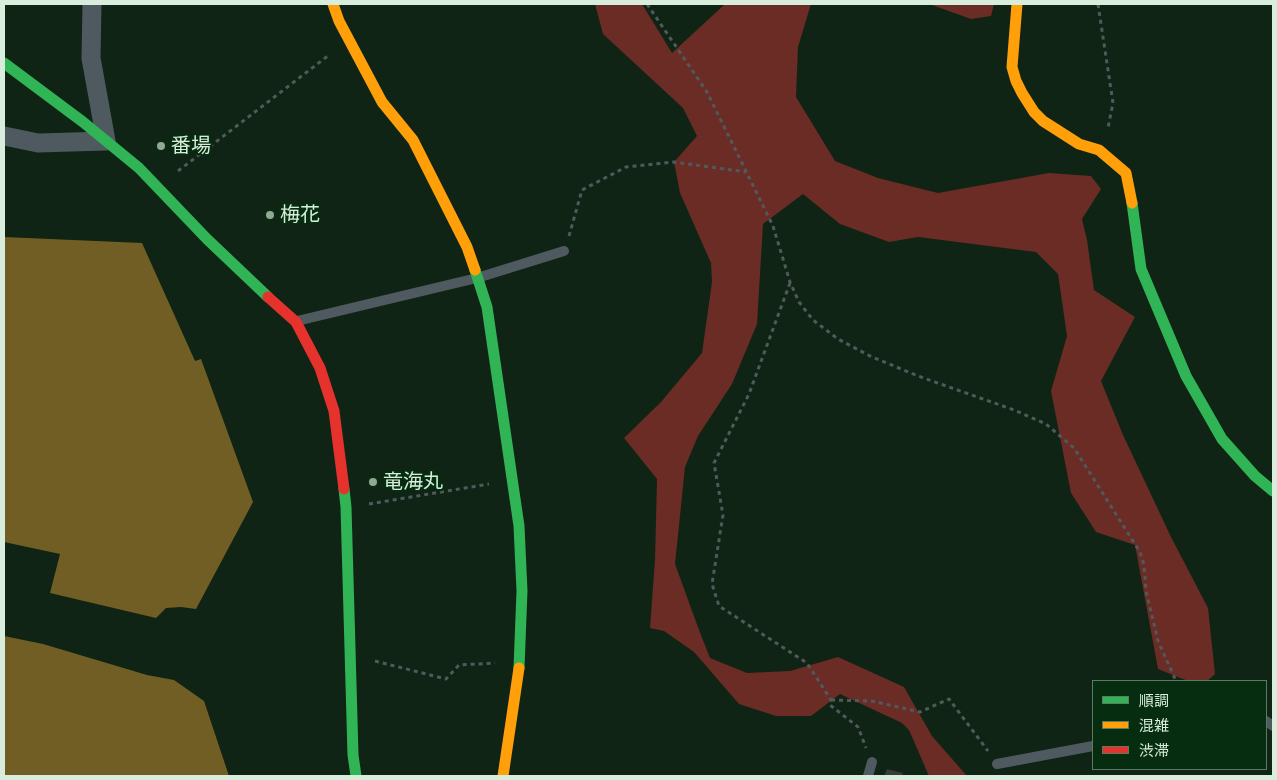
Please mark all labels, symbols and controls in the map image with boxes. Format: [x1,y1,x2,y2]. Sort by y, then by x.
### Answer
place label: 番場 [171,134,211,158]
marker: 番場 [155,140,167,152]
place label: 梅花 [280,203,320,227]
marker: 梅花 [264,209,276,221]
place label: 竜海丸 [383,470,443,494]
marker: 竜海丸 [367,476,379,488]
legend [1092,680,1267,770]
text: 順調 [1139,694,1169,709]
text: 混雑 [1139,719,1169,734]
text: 渋滞 [1139,744,1169,759]

